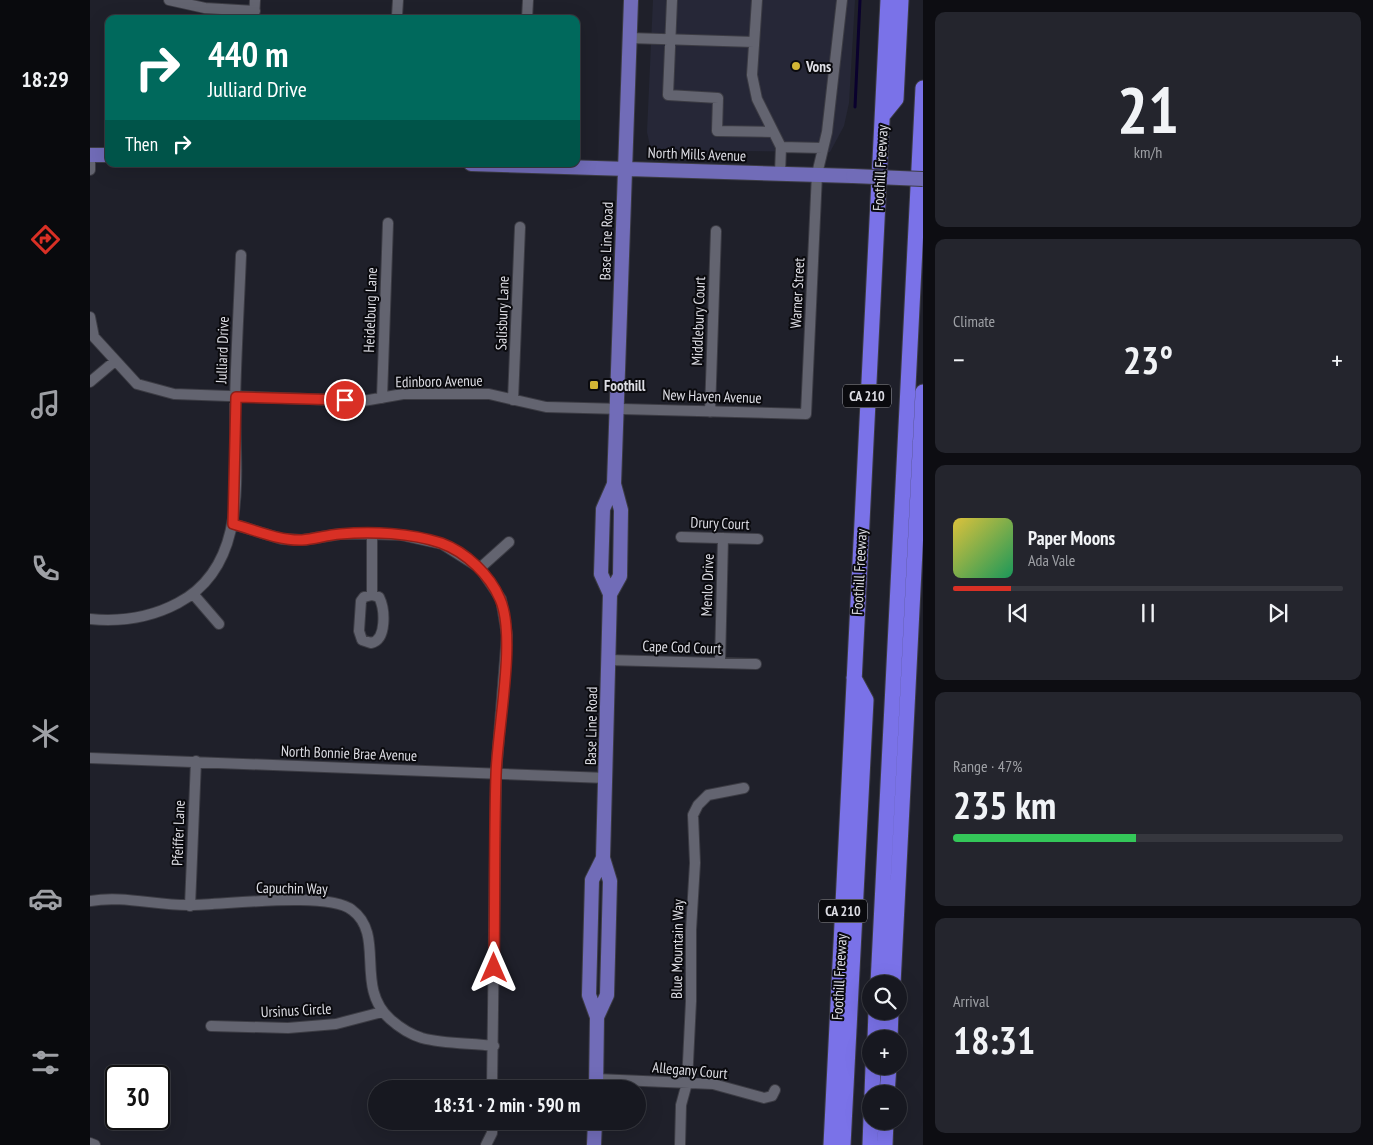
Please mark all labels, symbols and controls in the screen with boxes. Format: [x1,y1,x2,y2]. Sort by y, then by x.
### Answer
text: 440 m [208,31,289,77]
icon: right [125,35,190,100]
place label: Vons [805,57,831,76]
marker: Vons [790,60,802,72]
text: 18:29 [21,65,69,93]
text: 21 [1117,67,1179,151]
text: Julliard Drive [208,75,307,103]
street label: Foothill Freeway [868,124,892,212]
icon: right [168,130,196,158]
text: Then [125,132,158,156]
text: km/h [1134,142,1162,162]
street label: North Mills Avenue [647,143,747,165]
street label: Base Line Road [595,201,617,281]
icon: directions [28,222,63,257]
street label: Warner Street [786,257,808,329]
street label: Heidelburg Lane [359,267,381,353]
street label: Salisbury Lane [491,275,513,351]
street label: Middlebury Court [687,276,709,366]
text: Climate [953,311,995,331]
street label: Julliard Drive [211,316,233,385]
text: 23° [1123,335,1173,384]
text: − [953,341,965,378]
text: + [1331,341,1343,378]
street label: Edinboro Avenue [395,371,483,391]
place label: Foothill [604,376,646,395]
pin [324,379,366,421]
marker: Foothill [588,379,600,391]
road number: CA 210 [843,384,891,408]
street label: New Haven Avenue [662,385,762,407]
icon: arrive [331,386,359,414]
icon: music [28,387,63,422]
street label: Drury Court [690,512,750,534]
text: Paper Moons [1028,526,1115,550]
street label: Foothill Freeway [847,528,871,616]
text: Ada Vale [1028,550,1075,570]
icon: phone [28,551,63,586]
street label: Menlo Drive [696,553,718,617]
icon: previous [1004,599,1032,627]
icon: pause [1134,599,1162,627]
icon: next [1264,599,1292,627]
street label: Cape Cod Court [642,636,722,658]
street label: Base Line Road [581,687,601,765]
icon: climate [28,716,63,751]
street label: North Bonnie Brae Avenue [281,741,417,765]
text: Range · 47% [953,756,1022,776]
text: 235 km [953,780,1056,829]
street label: Pfeiffer Lane [167,800,189,866]
street label: Capuchin Way [256,878,328,898]
icon: car [28,881,63,916]
street label: Blue Mountain Way [667,899,687,999]
road number: CA 210 [819,899,867,922]
street label: Foothill Freeway [827,933,851,1021]
position arrow [467,941,519,993]
map controls [862,975,907,1130]
button: search [862,975,907,1020]
text: Arrival [953,991,989,1011]
street label: Ursinus Circle [260,999,332,1021]
text: 18:31 [953,1015,1035,1064]
button: + [862,1030,907,1075]
icon: filters [28,1045,63,1080]
street label: Allegany Court [651,1057,729,1083]
speed limit sign: 30 [105,1065,170,1130]
button: − [862,1085,907,1130]
text: 18:31 · 2 min · 590 m [434,1093,580,1117]

